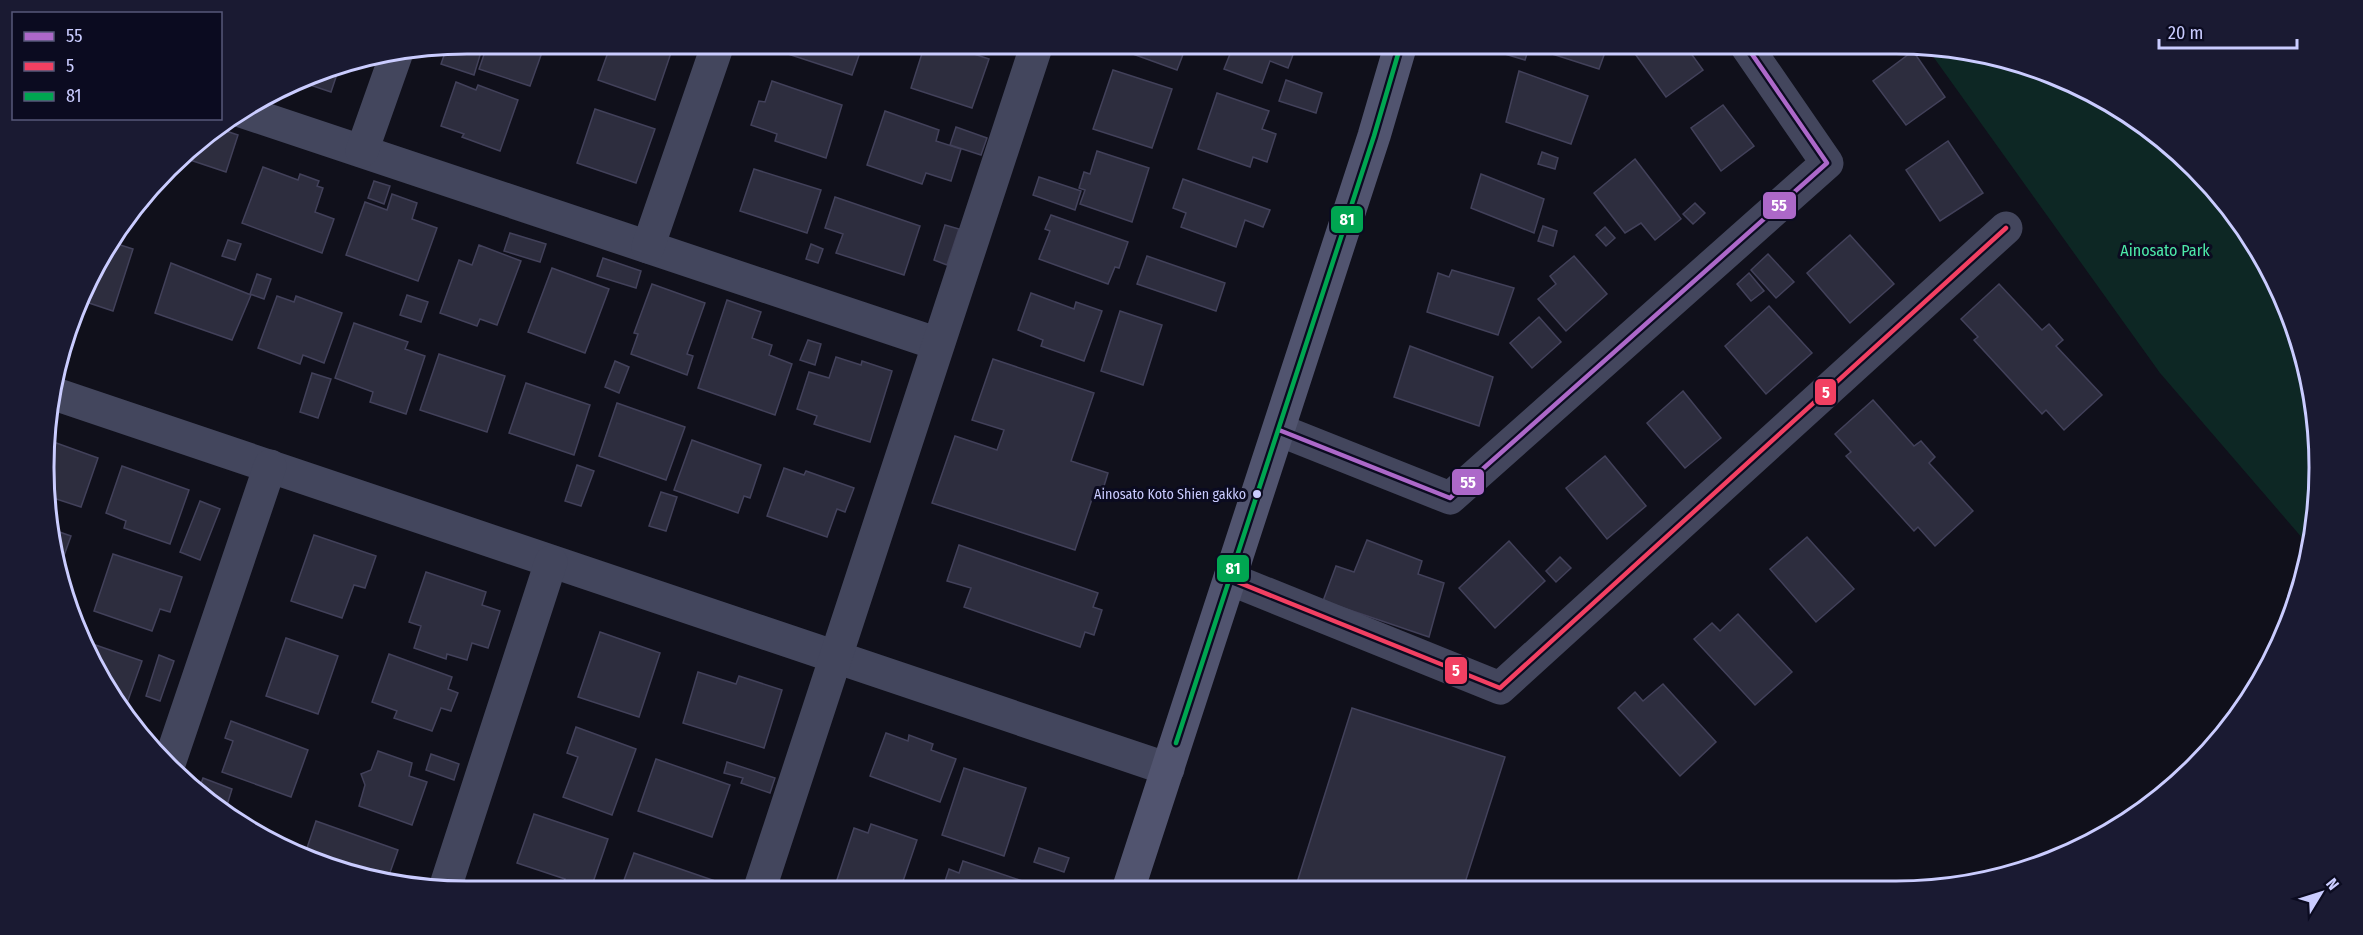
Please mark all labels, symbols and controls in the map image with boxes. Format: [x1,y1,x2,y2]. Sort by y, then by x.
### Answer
legend [12,12,222,120]
scale bar [2159,12,2297,50]
text: 20 m [2168,22,2203,44]
text: 55 [66,25,82,47]
text: 5 [66,55,74,77]
text: 81 [66,85,82,107]
line badge: 55 [1762,191,1797,220]
text: 55 [1771,196,1787,215]
line badge: 81 [1330,205,1364,234]
text: 81 [1340,210,1354,229]
park label: Ainosato Park [2120,241,2210,260]
line badge: 5 [1814,378,1837,406]
text: 5 [1822,383,1830,402]
line badge: 55 [1451,468,1485,496]
text: 55 [1460,473,1476,492]
place label: Ainosato Koto Shien gakko [1094,486,1246,503]
marker: Ainosato Koto Shien gakko [1251,488,1263,500]
line badge: 81 [1216,554,1250,583]
text: 81 [1226,559,1240,578]
line badge: 5 [1444,656,1468,685]
text: 5 [1452,661,1460,680]
north arrow [2291,863,2351,923]
text: N [2322,874,2343,894]

